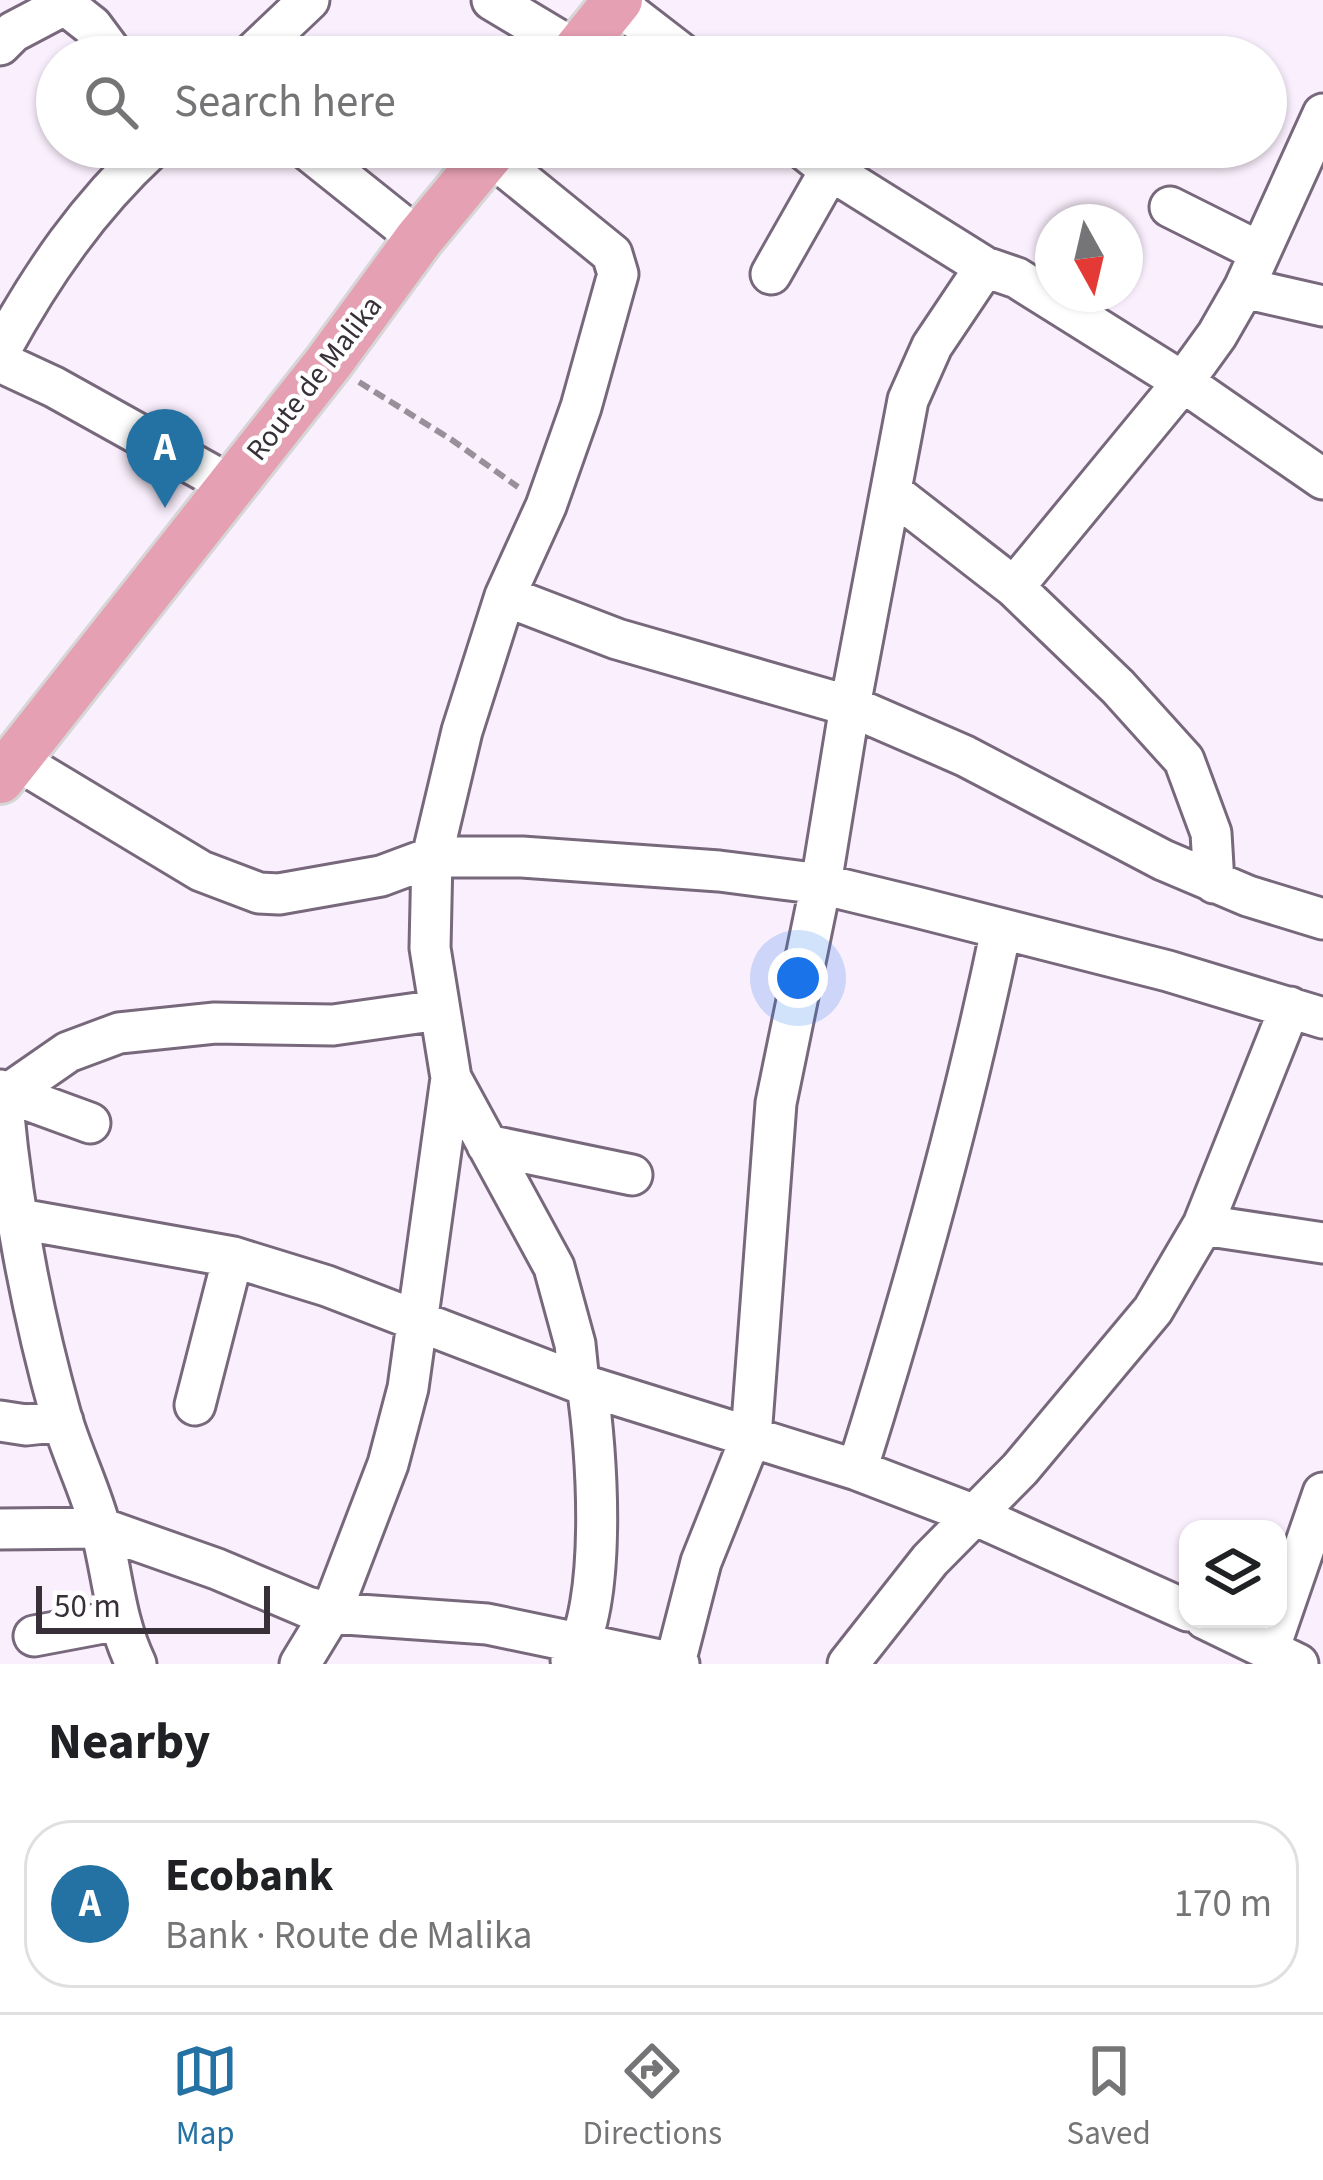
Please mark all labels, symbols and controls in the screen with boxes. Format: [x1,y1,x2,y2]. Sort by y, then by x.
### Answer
search box [36,36,1287,168]
icon: search [78,69,144,135]
text: Search here [174,70,396,134]
north arrow [1035,204,1143,312]
street label: Route de Malika [236,287,393,470]
pin: A [126,409,204,508]
your location [768,948,828,1008]
map controls [1179,1520,1287,1628]
button: layers [1179,1520,1287,1628]
scale bar [36,1580,270,1633]
text: 50 m [54,1583,121,1630]
text: Nearby [48,1706,210,1778]
text: Ecobank [165,1844,333,1908]
text: A [79,1876,101,1932]
text: 170 m [1174,1876,1272,1932]
text: Bank · Route de Malika [165,1908,532,1964]
tab: Map [172,2038,238,2157]
tab: Directions [583,2038,722,2157]
tab: Saved [1067,2038,1151,2157]

